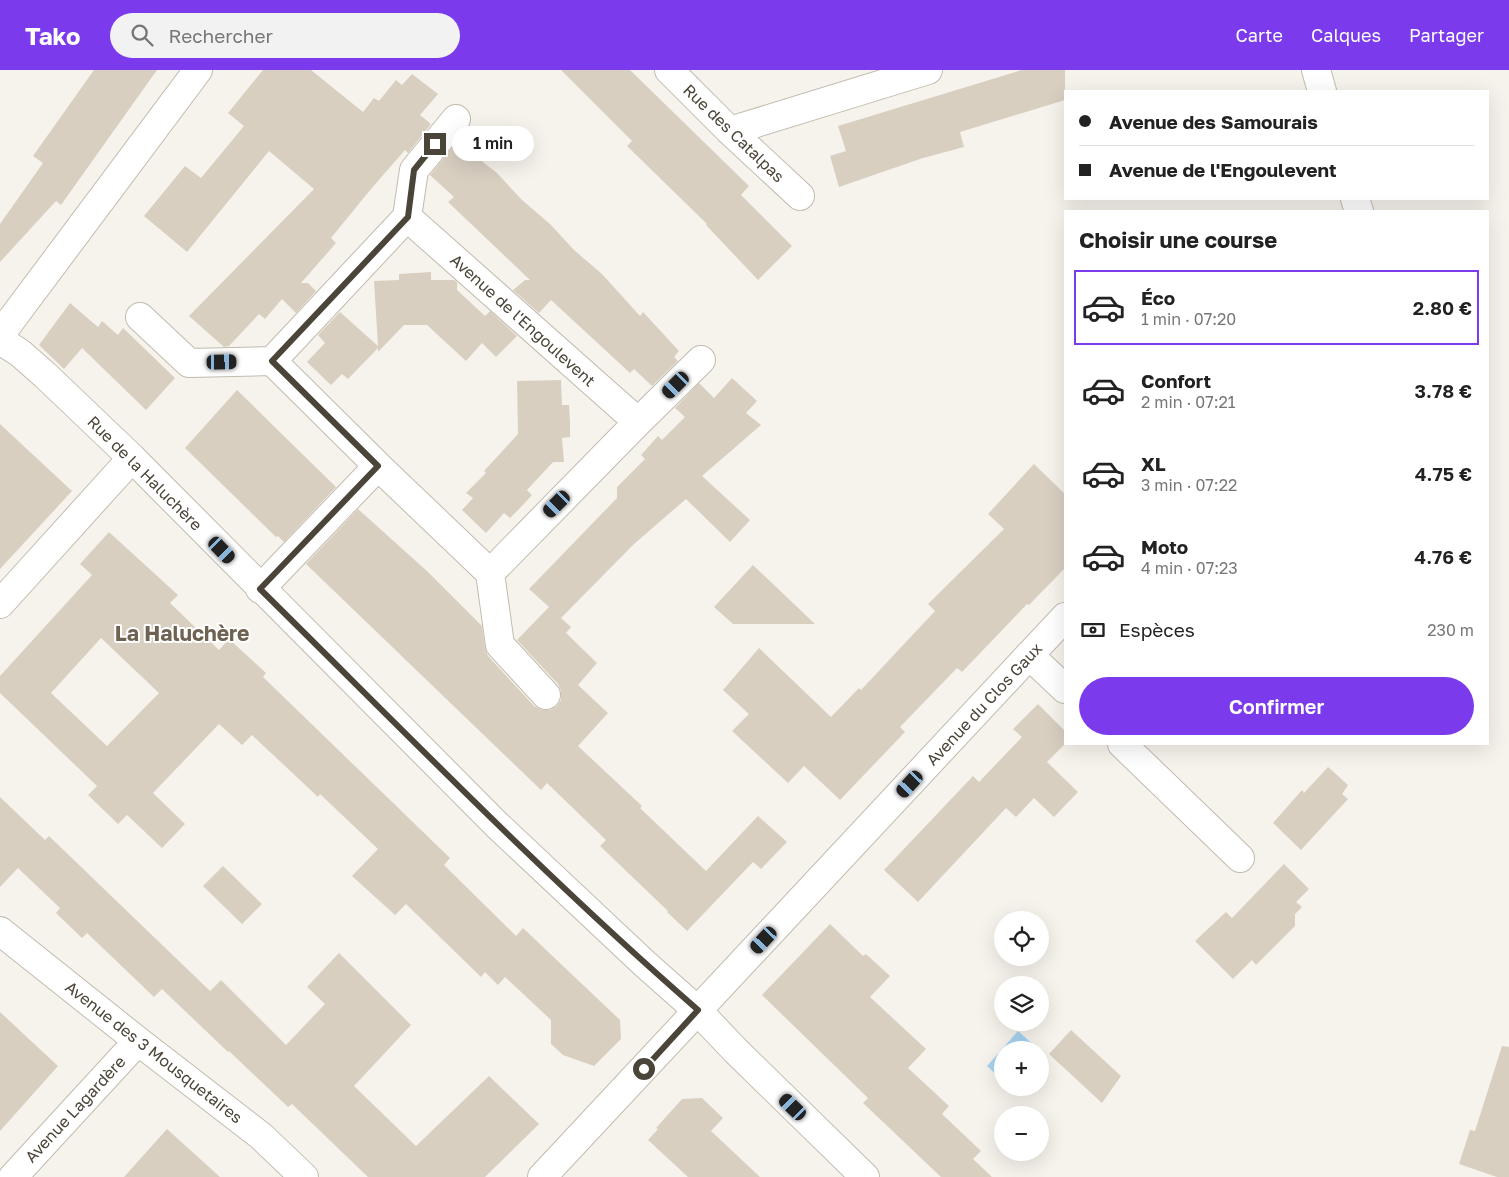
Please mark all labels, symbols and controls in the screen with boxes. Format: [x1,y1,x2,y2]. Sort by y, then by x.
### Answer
search box [110,13,460,58]
text: Tako [25,21,80,50]
icon: search [128,21,156,49]
text: Rechercher [168,24,273,47]
text: Carte [1236,24,1283,46]
text: Calques [1311,24,1381,46]
text: Partager [1409,24,1484,46]
street label: Rue des Catalpas [679,80,789,186]
text: Avenue des Samourais [1109,110,1318,133]
callout: 1 min [452,126,535,162]
route end [424,133,446,155]
text: 1 min [473,133,513,153]
text: Avenue de l'Engoulevent [1109,158,1337,181]
text: Choisir une course [1079,226,1277,253]
street label: Avenue de l'Engoulevent [446,250,600,390]
icon: car [1081,285,1126,330]
text: Éco [1141,286,1175,309]
text: 2.80 € [1413,296,1472,319]
text: 1 min · 07:20 [1141,309,1236,329]
car [206,354,237,370]
icon: car [1081,368,1126,413]
car [660,369,691,401]
text: Confort [1141,369,1211,392]
text: 3.78 € [1415,379,1472,402]
text: 2 min · 07:21 [1141,392,1236,412]
street label: Rue de la Haluchère [83,411,207,535]
icon: car [1081,451,1126,496]
text: XL [1141,452,1166,475]
text: 4.75 € [1415,462,1472,485]
text: 3 min · 07:22 [1141,475,1237,495]
car [541,488,572,520]
car [206,534,237,566]
icon: car [1081,534,1126,579]
text: Moto [1141,535,1188,558]
text: 4.76 € [1414,545,1472,568]
text: 4 min · 07:23 [1141,558,1238,578]
icon: cash [1079,616,1107,644]
text: Espèces [1119,618,1195,641]
district label: La Haluchère [115,620,249,646]
text: 230 m [1427,620,1474,640]
street label: Avenue du Clos Gaux [922,638,1046,770]
button: Confirmer [1079,677,1474,735]
car [894,768,925,800]
map controls [994,911,1049,1161]
button: locate [994,911,1049,966]
car [748,924,779,956]
button: layers [994,976,1049,1031]
street label: Avenue des 3 Mousquetaires [61,977,247,1127]
button: + [994,1041,1049,1096]
street label: Avenue Lagardère [21,1052,129,1166]
route start [633,1058,655,1080]
car [776,1091,809,1123]
button: − [994,1106,1049,1161]

